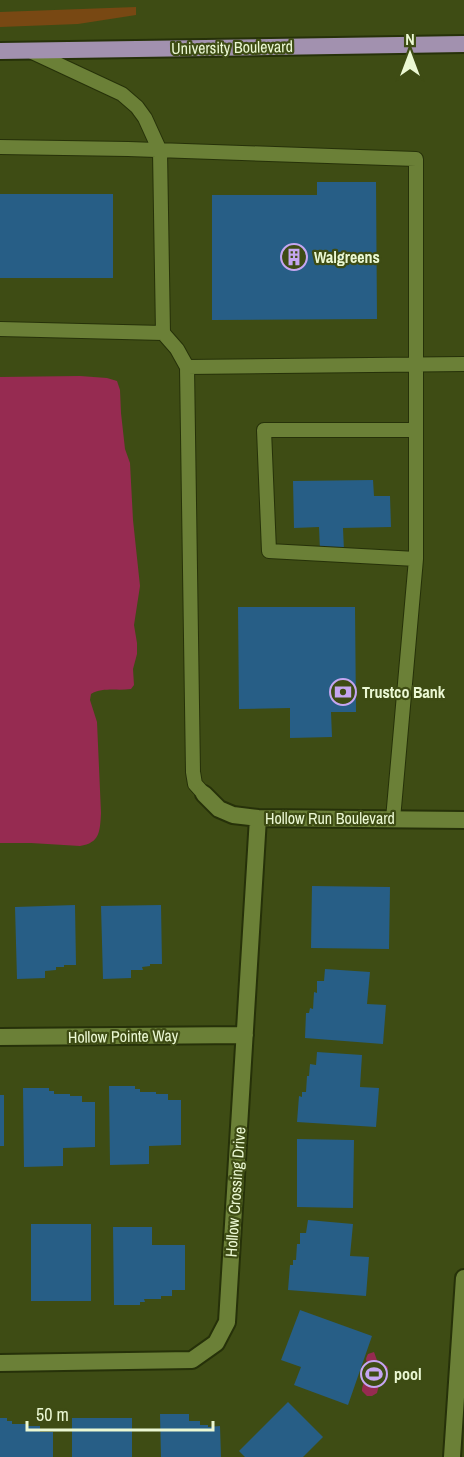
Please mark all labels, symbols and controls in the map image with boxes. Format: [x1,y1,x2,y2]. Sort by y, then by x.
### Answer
north arrow [380,24,440,84]
text: N [405,28,415,50]
street label: University Boulevard [171,35,293,59]
building icon: Walgreens [279,242,309,272]
place label: Walgreens [314,246,380,268]
bank icon: Trustco Bank [328,677,358,707]
place label: Trustco Bank [362,681,446,703]
street label: Hollow Run Boulevard [265,807,395,829]
street label: Hollow Pointe Way [68,1024,179,1048]
street label: Hollow Crossing Drive [219,1126,251,1258]
sports icon: pool [359,1359,389,1389]
place label: pool [394,1363,422,1385]
scale bar [27,1394,213,1432]
text: 50 m [36,1402,69,1427]

